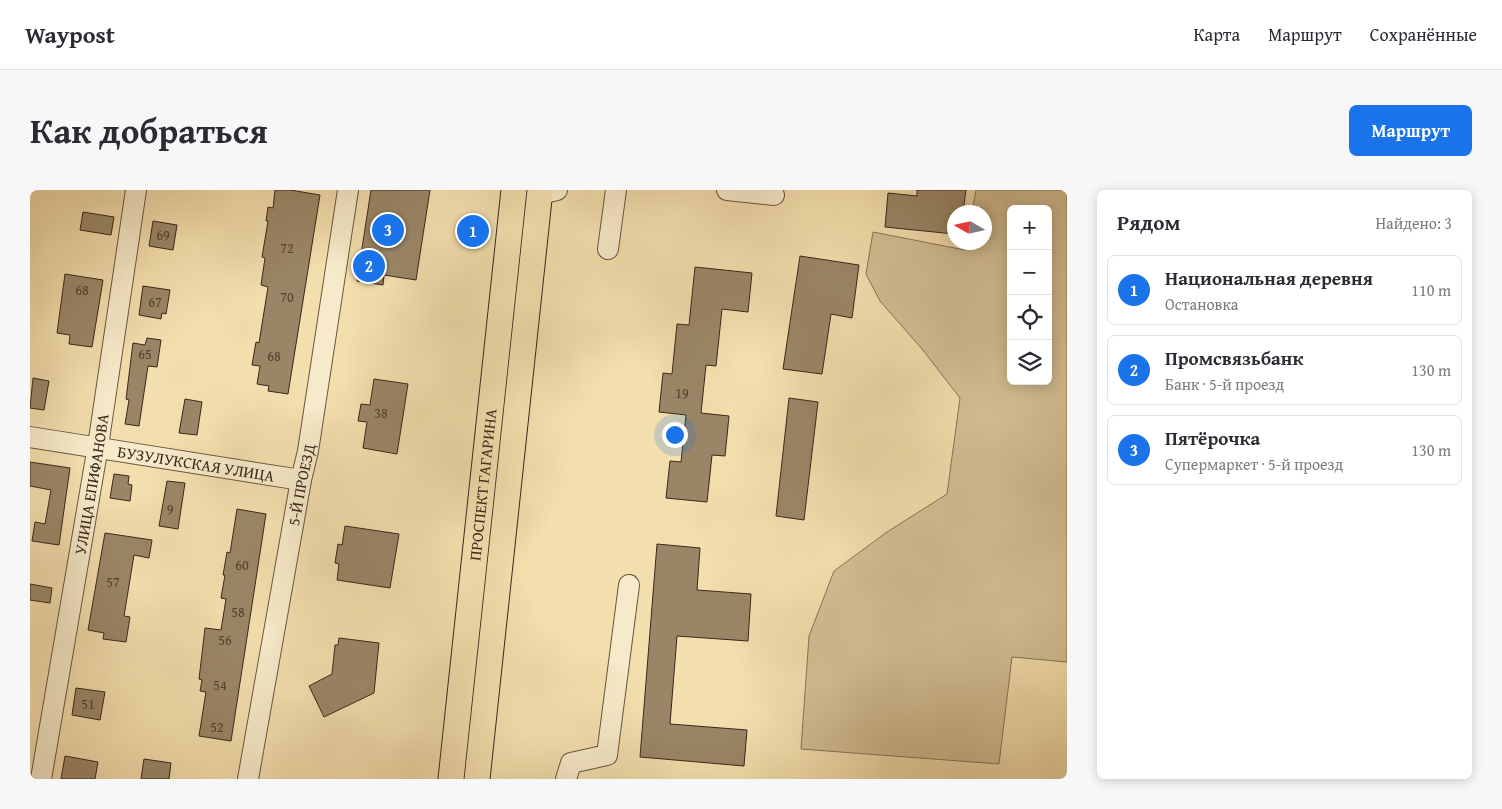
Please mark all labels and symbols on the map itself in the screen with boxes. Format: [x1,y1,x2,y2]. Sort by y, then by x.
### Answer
north arrow [947,205,992,250]
pin: 3 [372,211,404,249]
pin: 1 [457,212,489,250]
house number: 69 [156,225,170,245]
house number: 72 [280,238,294,258]
pin: 2 [353,247,385,285]
house number: 68 [75,280,89,300]
house number: 70 [280,287,294,307]
house number: 67 [148,292,162,312]
house number: 65 [138,344,152,364]
house number: 68 [267,346,281,366]
house number: 19 [675,383,689,403]
house number: 38 [374,403,388,423]
street label: ПРОСПЕКТ ГАГАРИНА [462,407,503,562]
street label: УЛИЦА ЕПИФАНОВА [68,412,115,557]
your location [662,422,688,448]
street label: БУЗУЛУКСКАЯ УЛИЦА [116,439,276,488]
street label: 5-Й ПРОЕЗД [281,442,321,527]
house number: 9 [167,499,174,519]
house number: 60 [235,555,249,575]
house number: 57 [106,572,120,592]
house number: 58 [231,602,245,622]
house number: 56 [218,630,232,650]
house number: 54 [213,675,227,695]
house number: 51 [81,694,95,714]
house number: 52 [210,717,224,737]

